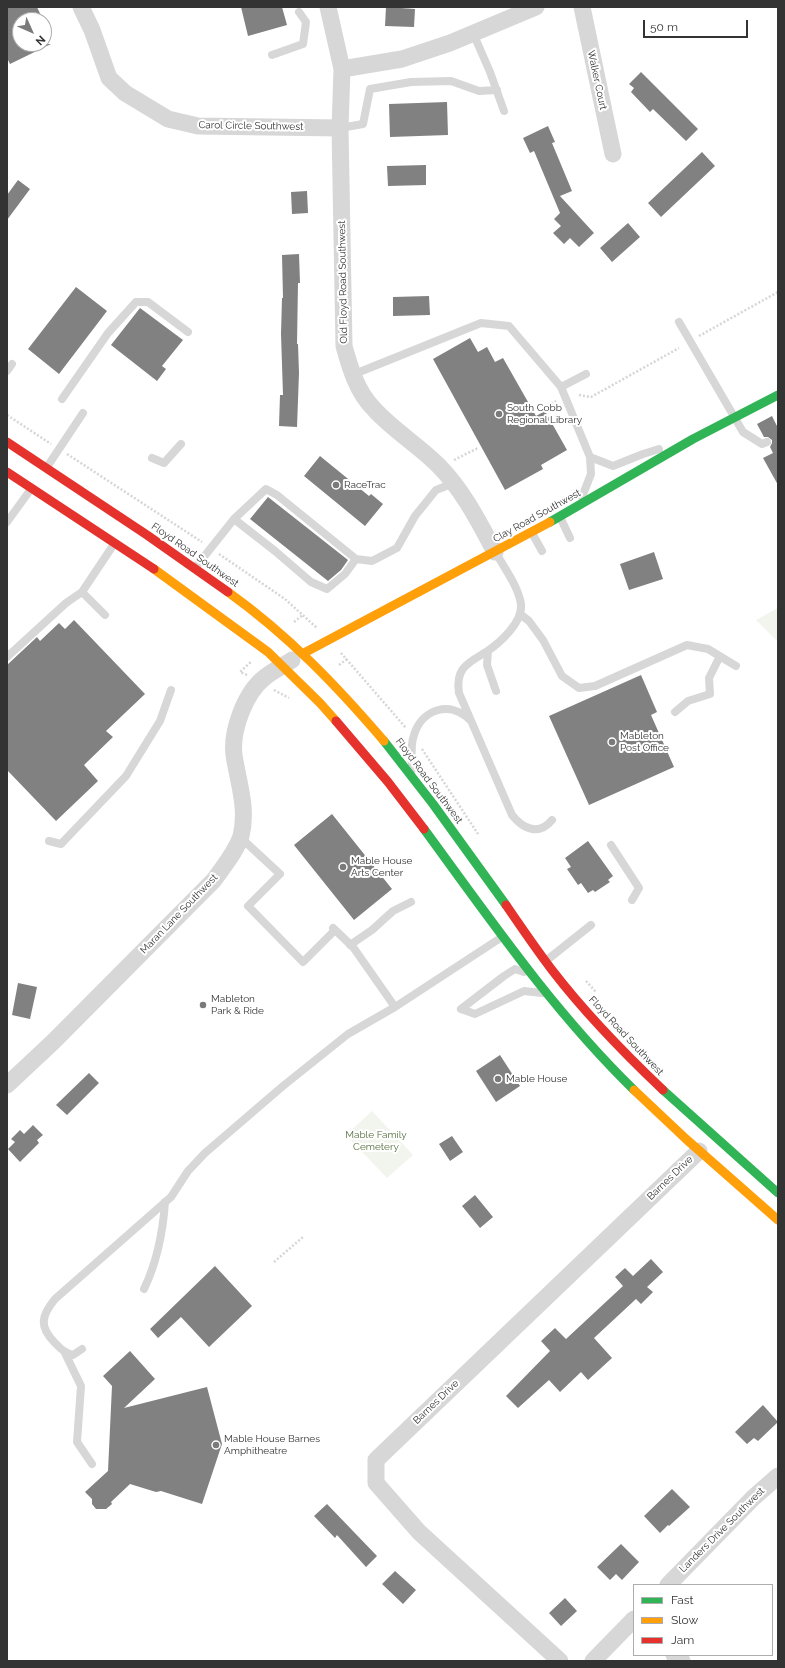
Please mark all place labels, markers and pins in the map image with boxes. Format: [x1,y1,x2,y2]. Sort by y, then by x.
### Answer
place label: South Cobb Regional Library [507,402,582,426]
marker: South Cobb Regional Library [494,409,504,419]
place label: RaceTrac [344,479,386,491]
marker: RaceTrac [331,480,341,490]
place label: Mableton Post Office [620,730,669,754]
marker: Mableton Post Office [607,737,617,747]
place label: Mable House Arts Center [351,855,412,878]
marker: Mable House Arts Center [338,862,348,872]
place label: Mableton Park & Ride [211,993,264,1016]
marker: Mableton Park & Ride [198,1000,208,1010]
place label: Mable House [506,1073,567,1085]
marker: Mable House [493,1074,503,1084]
place label: Mable House Barnes Amphitheatre [224,1433,320,1456]
marker: Mable House Barnes Amphitheatre [211,1440,221,1450]

